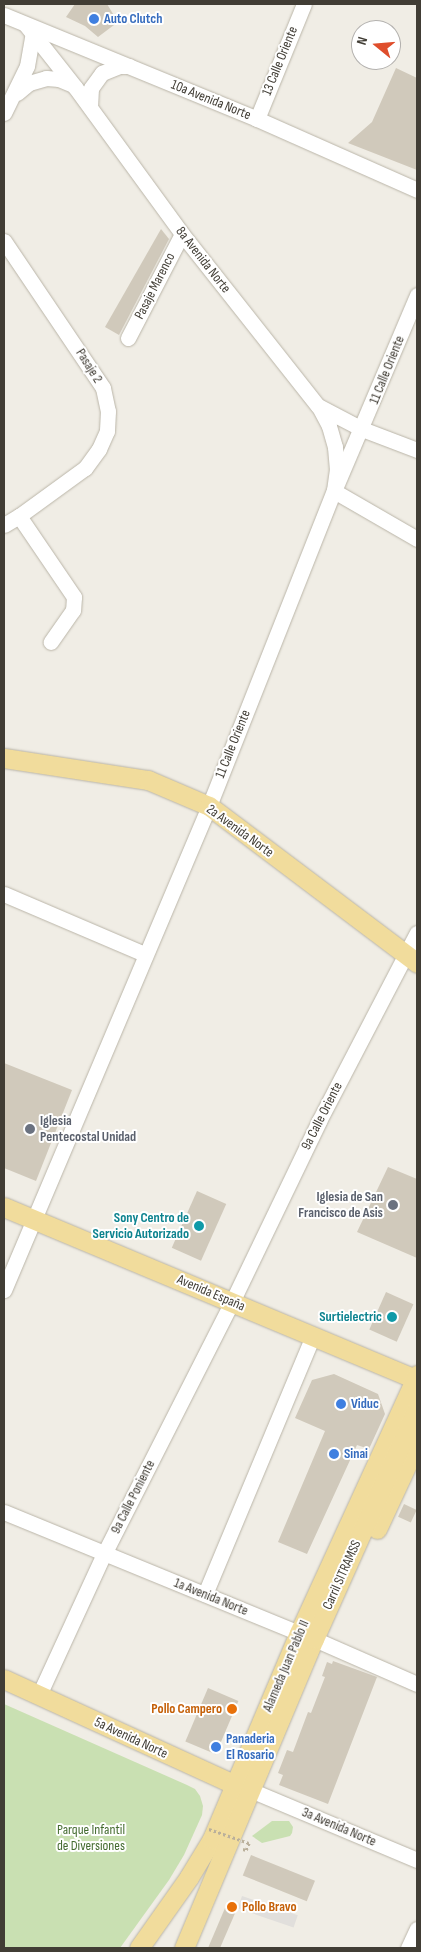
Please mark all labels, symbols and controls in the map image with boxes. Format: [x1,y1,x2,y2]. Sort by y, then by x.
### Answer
place label: Auto Clutch [104,11,162,27]
marker: Auto Clutch [88,13,100,25]
north arrow [351,20,401,70]
street label: 13 Calle Oriente [259,24,301,98]
text: N [353,35,371,47]
street label: 10a Avenida Norte [169,76,253,124]
street label: 8a Avenida Norte [172,224,234,296]
street label: Pasaje Marenco [131,250,179,322]
street label: 11 Calle Oriente [366,333,408,407]
street label: Pasaje 2 [72,346,106,386]
street label: 11 Calle Oriente [212,707,254,781]
street label: 2a Avenida Norte [203,801,277,861]
street label: 9a Calle Oriente [298,1079,346,1153]
place label: Iglesia Pentecostal Unidad [40,1113,136,1146]
marker: Iglesia Pentecostal Unidad [24,1123,36,1135]
place label: Iglesia de San Francisco de Asis [298,1189,383,1222]
marker: Iglesia de San Francisco de Asis [387,1199,399,1211]
place label: Sony Centro de Servicio Autorizado [93,1210,189,1242]
marker: Sony Centro de Servicio Autorizado [193,1220,205,1232]
street label: Avenida España [175,1271,247,1315]
place label: Surtielectric [319,1309,382,1325]
marker: Surtielectric [386,1311,398,1323]
place label: Viduc [351,1396,379,1412]
marker: Viduc [335,1398,347,1410]
place label: Sinai [344,1446,368,1462]
marker: Sinai [328,1448,340,1460]
street label: 9a Calle Poniente [107,1457,159,1537]
street label: Carril SITRAMSS [319,1538,365,1612]
street label: 1a Avenida Norte [172,1575,250,1619]
street label: Alameda Juan Pablo II [259,1618,313,1714]
place label: Pollo Campero [151,1701,222,1717]
marker: Pollo Campero [226,1703,238,1715]
street label: 5a Avenida Norte [92,1714,170,1762]
place label: Panaderia El Rosario [226,1731,275,1764]
marker: Panaderia El Rosario [210,1741,222,1753]
street label: 3a Avenida Norte [299,1804,379,1850]
park label: Parque Infantil de Diversiones [57,1822,125,1854]
place label: Pollo Bravo [242,1899,297,1915]
marker: Pollo Bravo [226,1901,238,1913]

